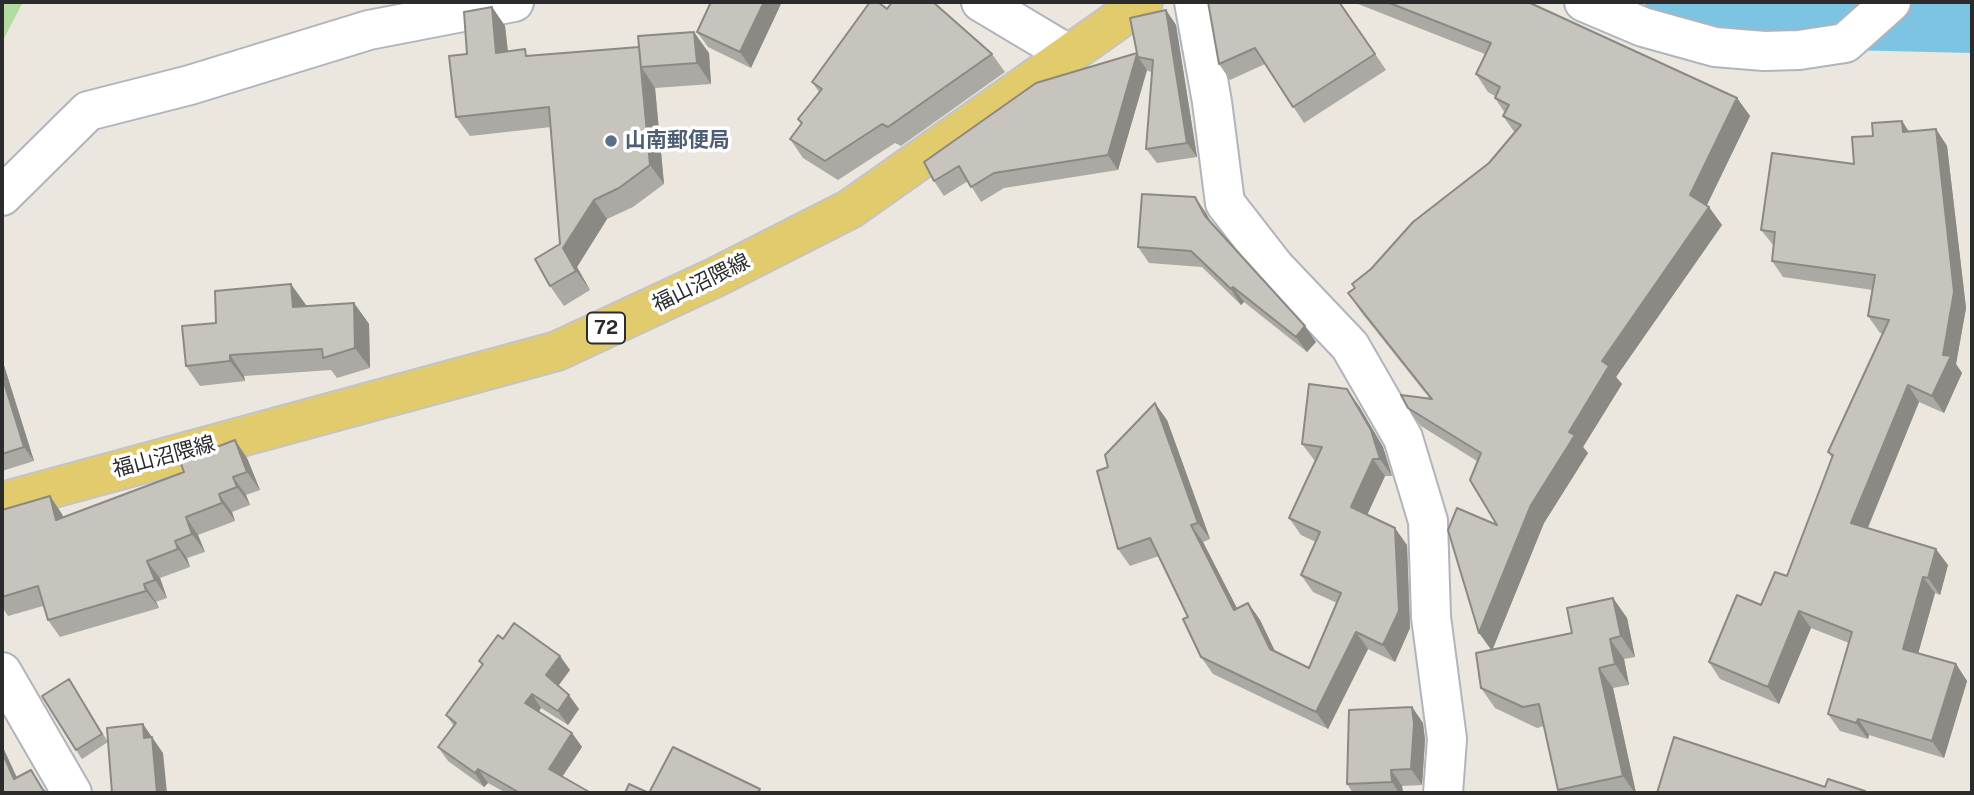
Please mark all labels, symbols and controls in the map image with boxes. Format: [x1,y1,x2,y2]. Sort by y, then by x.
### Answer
place label: 山南郵便局 [625,128,730,154]
marker: 山南郵便局 [603,133,619,149]
street label: 福山沼隈線 [648,249,754,317]
road number: 72 [587,312,625,344]
street label: 福山沼隈線 [110,431,218,483]

